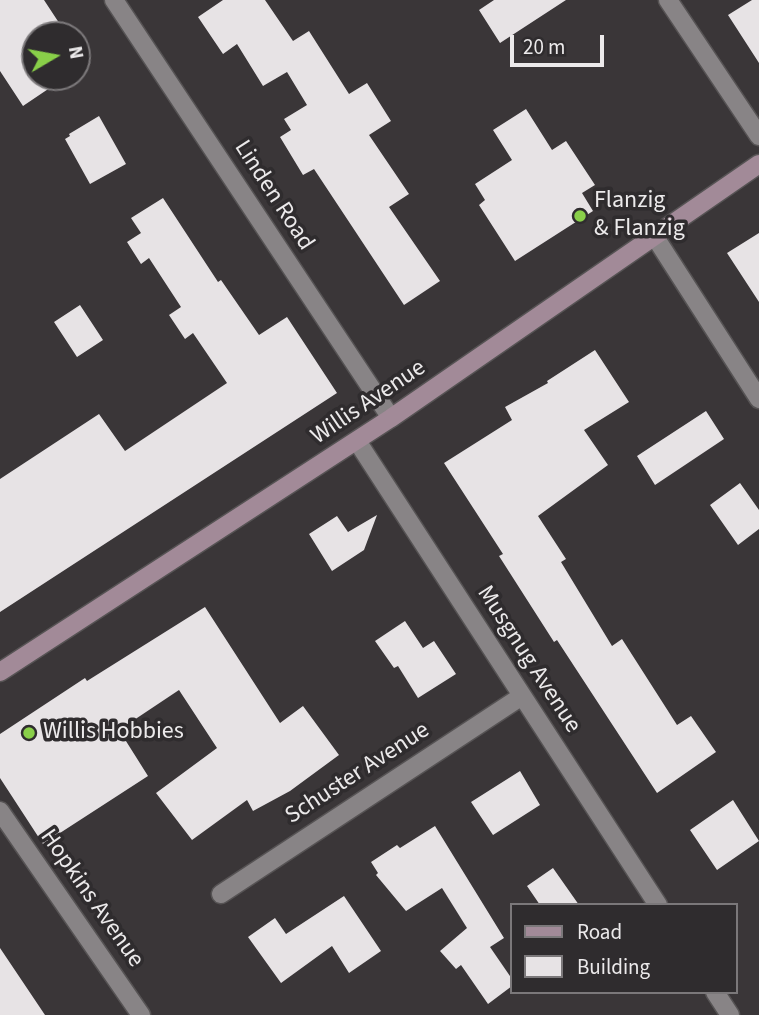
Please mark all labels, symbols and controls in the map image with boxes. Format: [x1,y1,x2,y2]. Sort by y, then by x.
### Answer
north arrow [21,21,91,91]
scale bar [514,21,608,65]
text: 20 m [523,32,565,62]
text: N [61,44,90,61]
street label: Linden Road [227,136,319,256]
place label: Flanzig & Flanzig [594,188,685,244]
marker: Flanzig & Flanzig [572,208,588,224]
street label: Willis Avenue [306,354,432,452]
street label: Musgnug Avenue [470,581,586,739]
street label: Schuster Avenue [280,717,436,831]
place label: Willis Hobbies [43,719,184,747]
marker: Willis Hobbies [21,725,37,741]
street label: Hopkins Avenue [33,825,149,973]
legend [510,903,738,994]
text: Road [577,917,622,947]
text: Building [577,952,650,982]

